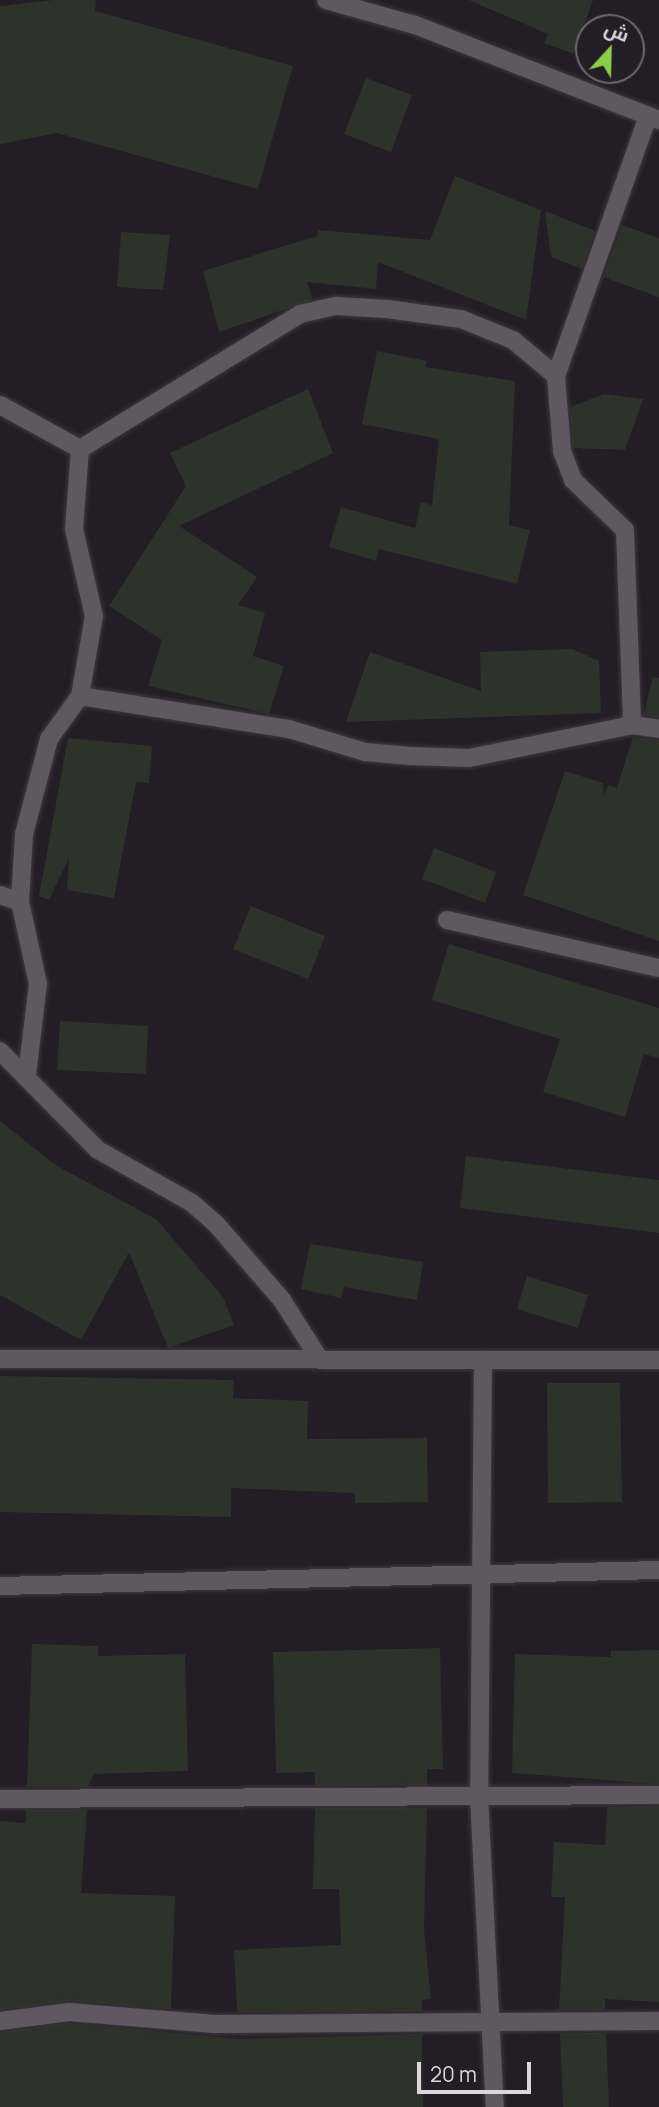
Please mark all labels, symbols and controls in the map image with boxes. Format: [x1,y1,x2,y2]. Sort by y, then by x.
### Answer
north arrow [575,14,645,84]
text: ش [601,15,633,48]
scale bar [421,2048,535,2092]
text: 20 m [430,2060,477,2088]

